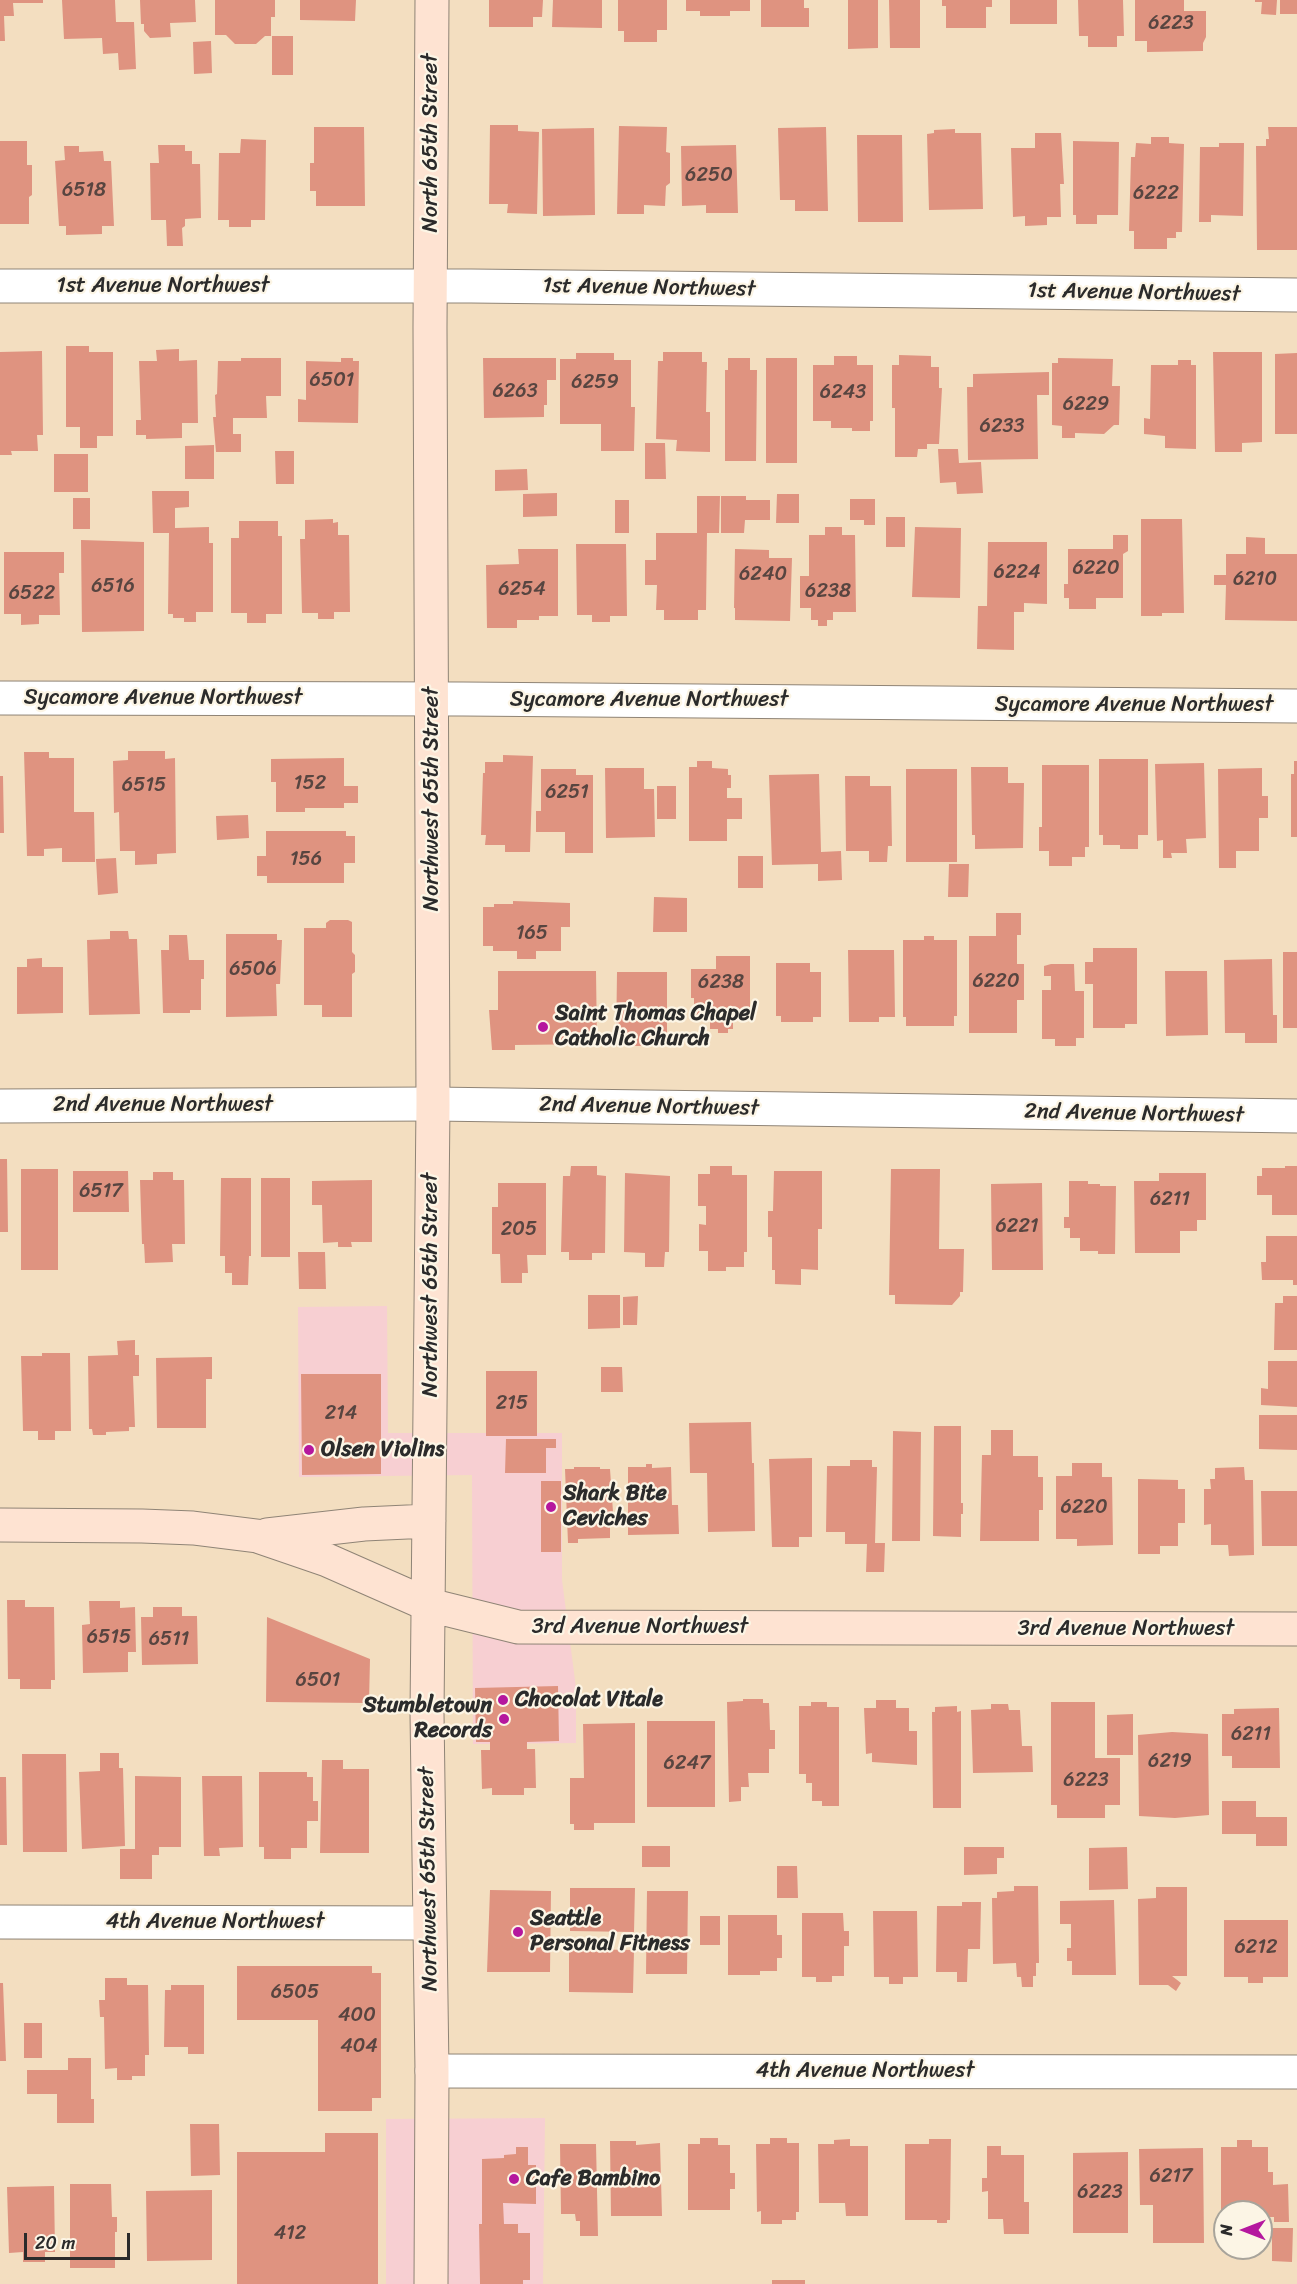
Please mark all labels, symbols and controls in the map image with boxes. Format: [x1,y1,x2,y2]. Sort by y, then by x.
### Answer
house number: 6223 [1148,12,1194,36]
street label: North 65th Street [418,53,444,233]
house number: 6250 [685,164,733,188]
house number: 6518 [62,179,106,203]
house number: 6222 [1133,182,1179,206]
street label: 1st Avenue Northwest [57,273,269,299]
street label: 1st Avenue Northwest [542,273,756,303]
street label: 1st Avenue Northwest [1027,278,1241,308]
house number: 6501 [310,369,354,393]
house number: 6259 [571,371,619,395]
house number: 6263 [492,380,538,404]
house number: 6243 [820,381,866,405]
house number: 6229 [1063,393,1109,417]
house number: 6233 [980,415,1024,439]
house number: 6220 [1072,557,1120,581]
house number: 6224 [994,561,1040,585]
house number: 6240 [739,563,787,587]
house number: 6210 [1233,568,1277,592]
house number: 6516 [91,575,135,599]
house number: 6254 [498,578,546,602]
house number: 6238 [805,580,851,604]
house number: 6522 [9,582,55,606]
street label: Sycamore Avenue Northwest [24,685,302,711]
street label: Northwest 65th Street [419,687,445,911]
street label: Sycamore Avenue Northwest [510,687,788,713]
street label: Sycamore Avenue Northwest [995,692,1273,718]
house number: 152 [294,772,326,796]
house number: 6515 [122,774,166,798]
house number: 6251 [545,781,589,805]
house number: 156 [290,848,322,872]
house number: 165 [516,922,548,946]
house number: 6506 [229,958,277,982]
house number: 6220 [972,970,1020,994]
house number: 6238 [698,971,744,995]
place label: Saint Thomas Chapel Catholic Church [555,1001,756,1052]
marker: Saint Thomas Chapel Catholic Church [536,1020,550,1034]
street label: 2nd Avenue Northwest [53,1092,273,1118]
street label: 2nd Avenue Northwest [539,1092,759,1122]
street label: 2nd Avenue Northwest [1024,1099,1244,1129]
street label: Northwest 65th Street [418,1173,444,1397]
house number: 6517 [79,1180,123,1204]
house number: 6211 [1150,1188,1190,1212]
house number: 6221 [995,1215,1039,1239]
house number: 205 [501,1218,537,1242]
house number: 215 [496,1392,528,1416]
house number: 214 [325,1402,357,1426]
place label: Olsen Violins [321,1437,444,1463]
marker: Olsen Violins [302,1443,316,1457]
place label: Shark Bite Ceviches [563,1481,667,1532]
house number: 6220 [1060,1496,1108,1520]
marker: Shark Bite Ceviches [544,1500,558,1514]
street label: 3rd Avenue Northwest [532,1614,748,1640]
street label: 3rd Avenue Northwest [1018,1616,1234,1642]
house number: 6515 [87,1626,131,1650]
house number: 6511 [149,1628,189,1652]
house number: 6501 [296,1669,340,1693]
place label: Chocolat Vitale [515,1687,663,1713]
place label: Stumbletown Records [363,1693,492,1744]
marker: Chocolat Vitale [496,1693,510,1707]
marker: Stumbletown Records [497,1712,511,1726]
house number: 6211 [1231,1723,1271,1747]
house number: 6219 [1148,1750,1192,1774]
house number: 6247 [664,1752,710,1776]
street label: Northwest 65th Street [414,1767,444,1991]
house number: 6223 [1063,1769,1109,1793]
place label: Seattle Personal Fitness [530,1906,690,1958]
street label: 4th Avenue Northwest [106,1909,324,1935]
marker: Seattle Personal Fitness [511,1925,525,1939]
house number: 6212 [1234,1936,1278,1960]
house number: 6505 [271,1981,319,2005]
house number: 400 [338,2004,376,2028]
house number: 404 [340,2035,378,2059]
street label: 4th Avenue Northwest [756,2058,974,2084]
house number: 6217 [1150,2165,1192,2189]
place label: Cafe Bambino [526,2166,660,2192]
marker: Cafe Bambino [507,2172,521,2186]
house number: 6223 [1077,2181,1123,2205]
north arrow [1213,2200,1273,2260]
scale bar [27,2221,134,2259]
house number: 412 [274,2222,306,2246]
text: N [1212,2224,1241,2236]
text: 20 m [35,2227,75,2259]

